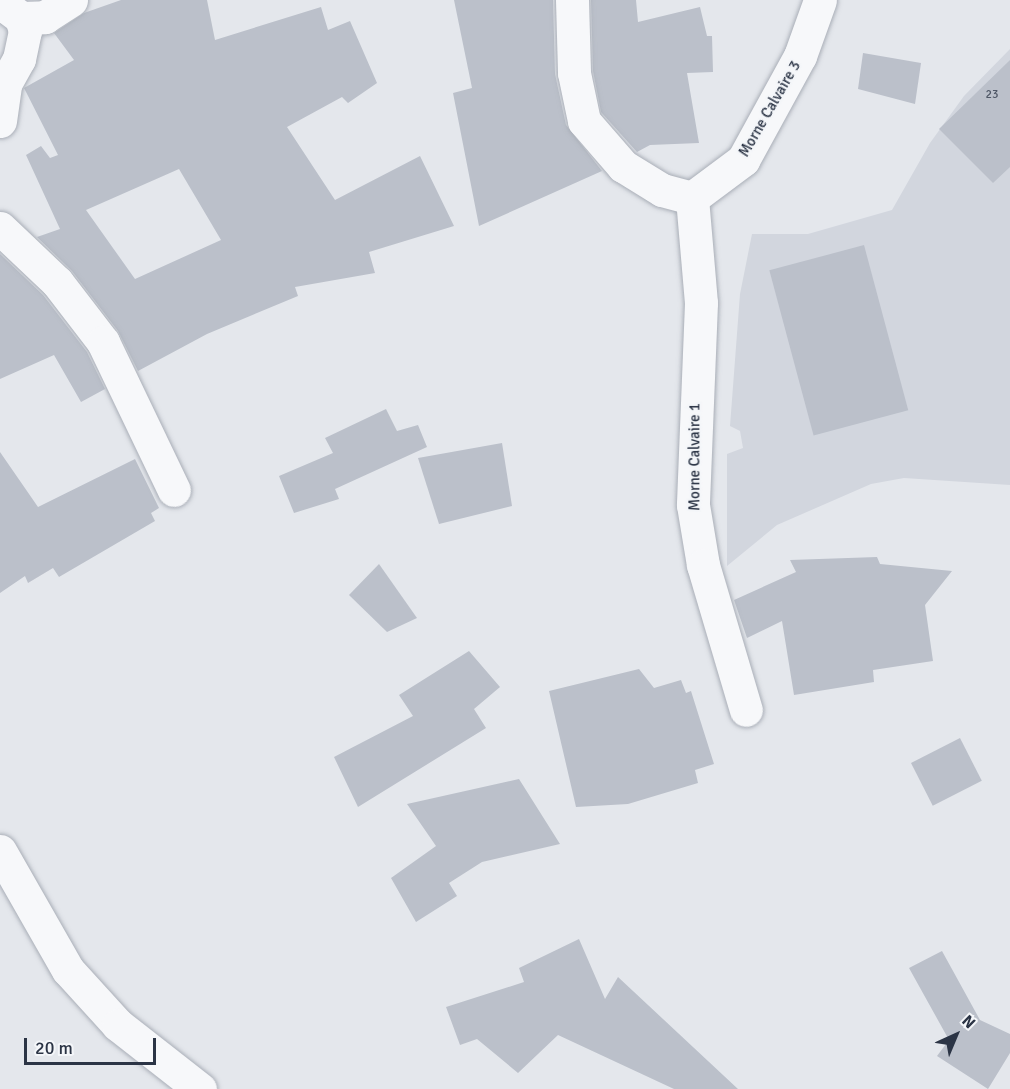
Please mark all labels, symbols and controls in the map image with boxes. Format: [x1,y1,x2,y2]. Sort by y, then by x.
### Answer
street label: Morne Calvaire 3 [735,58,805,160]
house number: 23 [986,88,998,102]
street label: Morne Calvaire 1 [686,403,704,511]
north arrow [926,1005,986,1065]
text: N [958,1011,979,1033]
scale bar [27,1026,159,1064]
text: 20 m [35,1037,73,1059]

